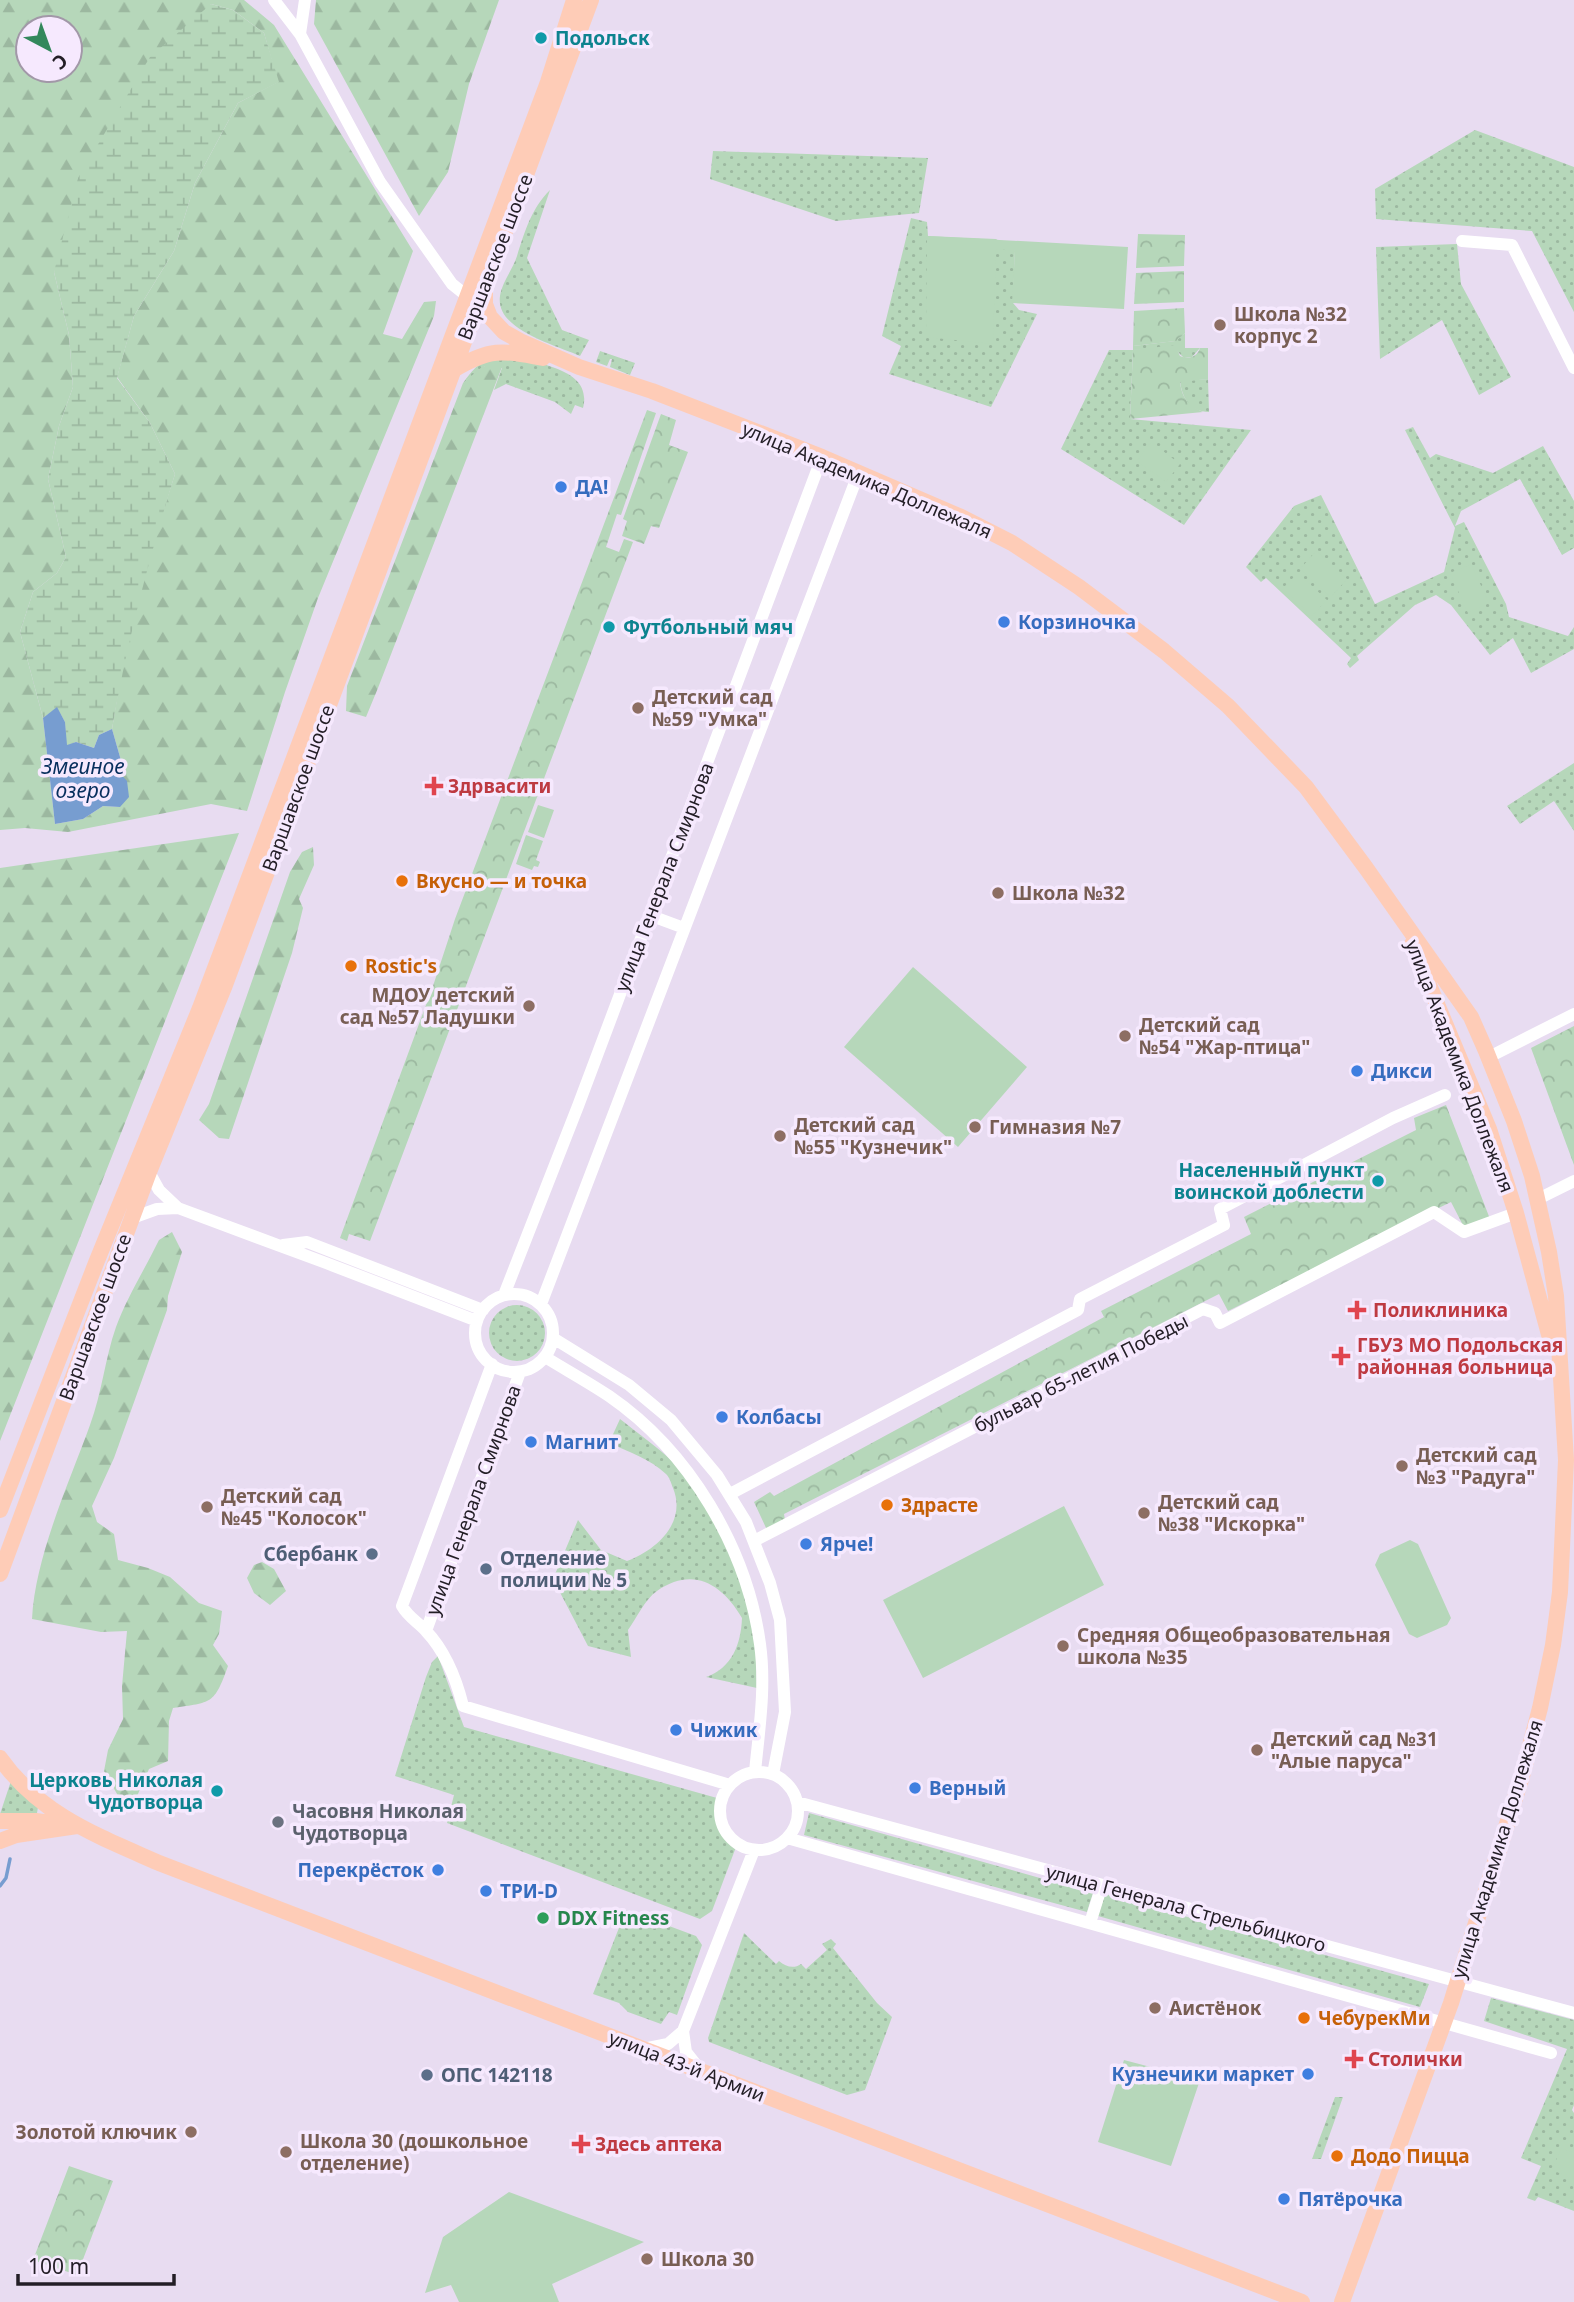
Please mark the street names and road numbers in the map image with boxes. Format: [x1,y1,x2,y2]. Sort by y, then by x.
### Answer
street label: Варшавское шоссе [451,170,539,344]
street label: улица Академика Доллежаля [738,415,996,545]
street label: Варшавское шоссе [256,701,340,875]
street label: улица Генерала Смирнова [608,759,720,995]
street label: улица Академика Доллежаля [1400,936,1520,1196]
street label: Варшавское шоссе [53,1230,137,1404]
street label: бульвар 65-летия Победы [969,1308,1193,1438]
street label: улица Генерала Смирнова [419,1381,527,1619]
street label: улица Академика Доллежаля [1445,1717,1549,1981]
street label: улица Генерала Стрельбицкого [1043,1858,1329,1958]
street label: улица 43-й Армии [605,2024,769,2108]

